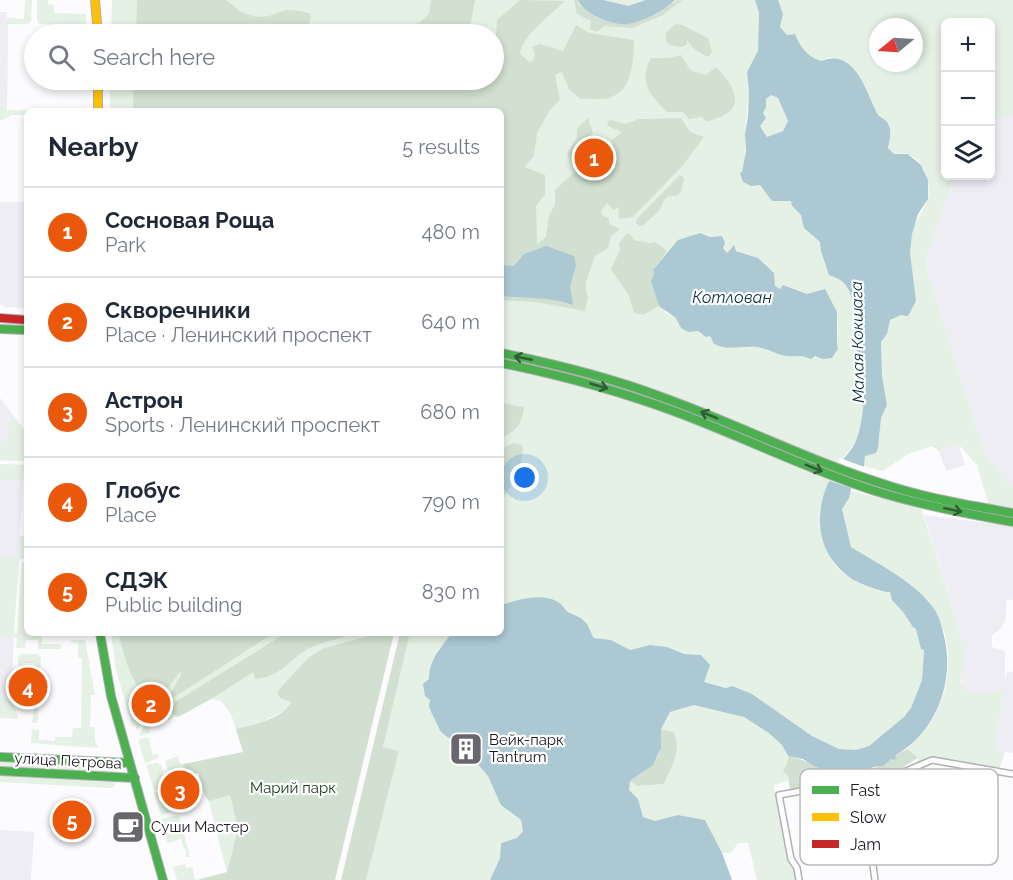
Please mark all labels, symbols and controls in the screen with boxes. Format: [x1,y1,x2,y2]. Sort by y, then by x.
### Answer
north arrow [869,18,923,72]
map controls [941,18,995,180]
button: + [941,18,995,72]
search box [24,24,504,90]
icon: search [45,41,78,74]
text: Search here [93,44,215,70]
button: − [941,72,995,126]
button: layers [941,126,995,180]
text: Nearby [48,132,138,162]
text: 5 results [402,135,480,159]
pin: 1 [574,136,614,180]
text: Сосновая Роща [105,207,274,233]
text: 1 [63,220,72,244]
text: 480 m [422,220,480,244]
text: Park [105,233,146,257]
water label: Малая Кокшага [847,281,868,403]
water label: Котлован [692,288,772,307]
text: Скворечники [105,297,250,323]
text: 2 [62,310,73,334]
text: 640 m [421,310,480,334]
text: Place · Ленинский проспект [105,323,372,347]
one-way arrow [514,352,533,363]
one-way arrow [589,381,608,392]
text: Астрон [105,387,183,413]
text: 3 [62,400,73,424]
text: 680 m [420,400,480,424]
one-way arrow [700,409,719,420]
text: Sports · Ленинский проспект [105,413,380,437]
your location [510,463,539,492]
one-way arrow [805,463,823,474]
text: Глобус [105,477,181,503]
text: 4 [62,490,73,514]
text: 790 m [422,490,480,514]
text: Place [105,503,156,527]
one-way arrow [942,505,962,516]
text: СДЭК [105,567,168,593]
text: 5 [62,580,73,604]
text: 830 m [422,580,480,604]
text: Public building [105,593,242,617]
pin: 4 [9,664,48,710]
pin: 2 [132,682,170,726]
building icon: Вейк-парк Tantrum [448,731,484,767]
place label: Вейк-парк Tantrum [489,731,564,766]
street label: улица Петрова [14,749,122,773]
pin: 3 [160,768,200,812]
legend [800,769,998,865]
park label: Марий парк [250,779,336,797]
text: Fast [850,781,881,800]
pin: 5 [52,798,92,842]
text: Slow [850,808,886,827]
cafe icon: Суши Мастер [110,809,146,845]
place label: Суши Мастер [151,818,249,836]
text: Jam [850,835,881,854]

